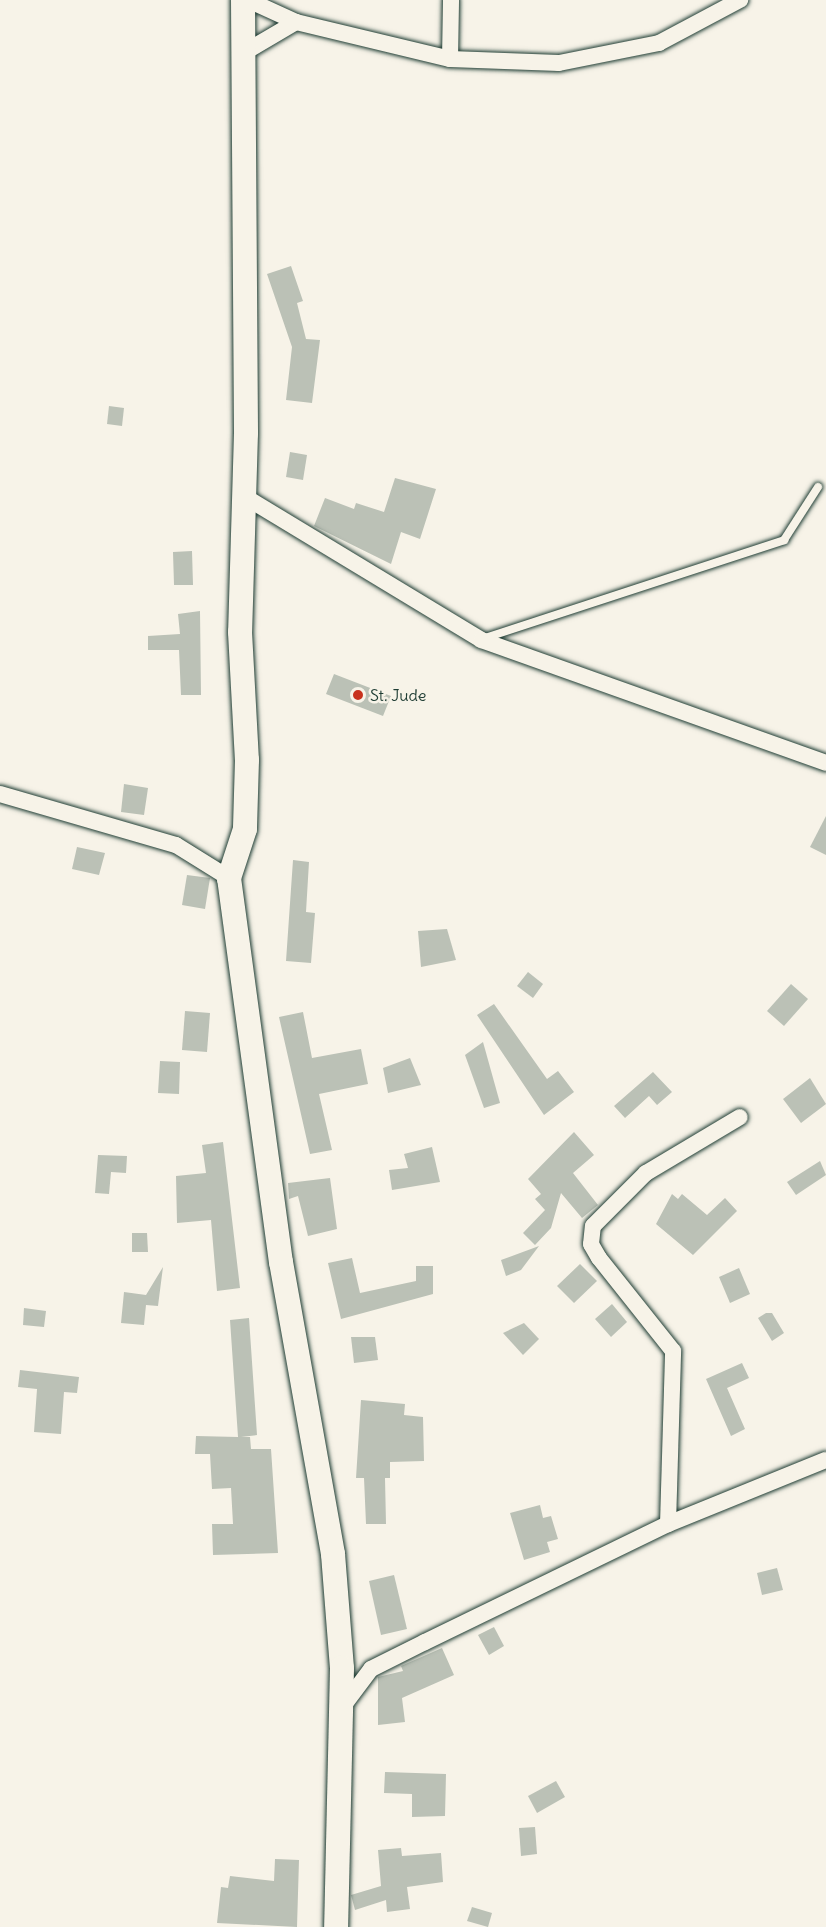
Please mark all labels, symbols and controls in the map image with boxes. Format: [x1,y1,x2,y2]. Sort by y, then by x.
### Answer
place label: St. Jude [370,685,426,705]
marker: St. Jude [351,688,365,702]

